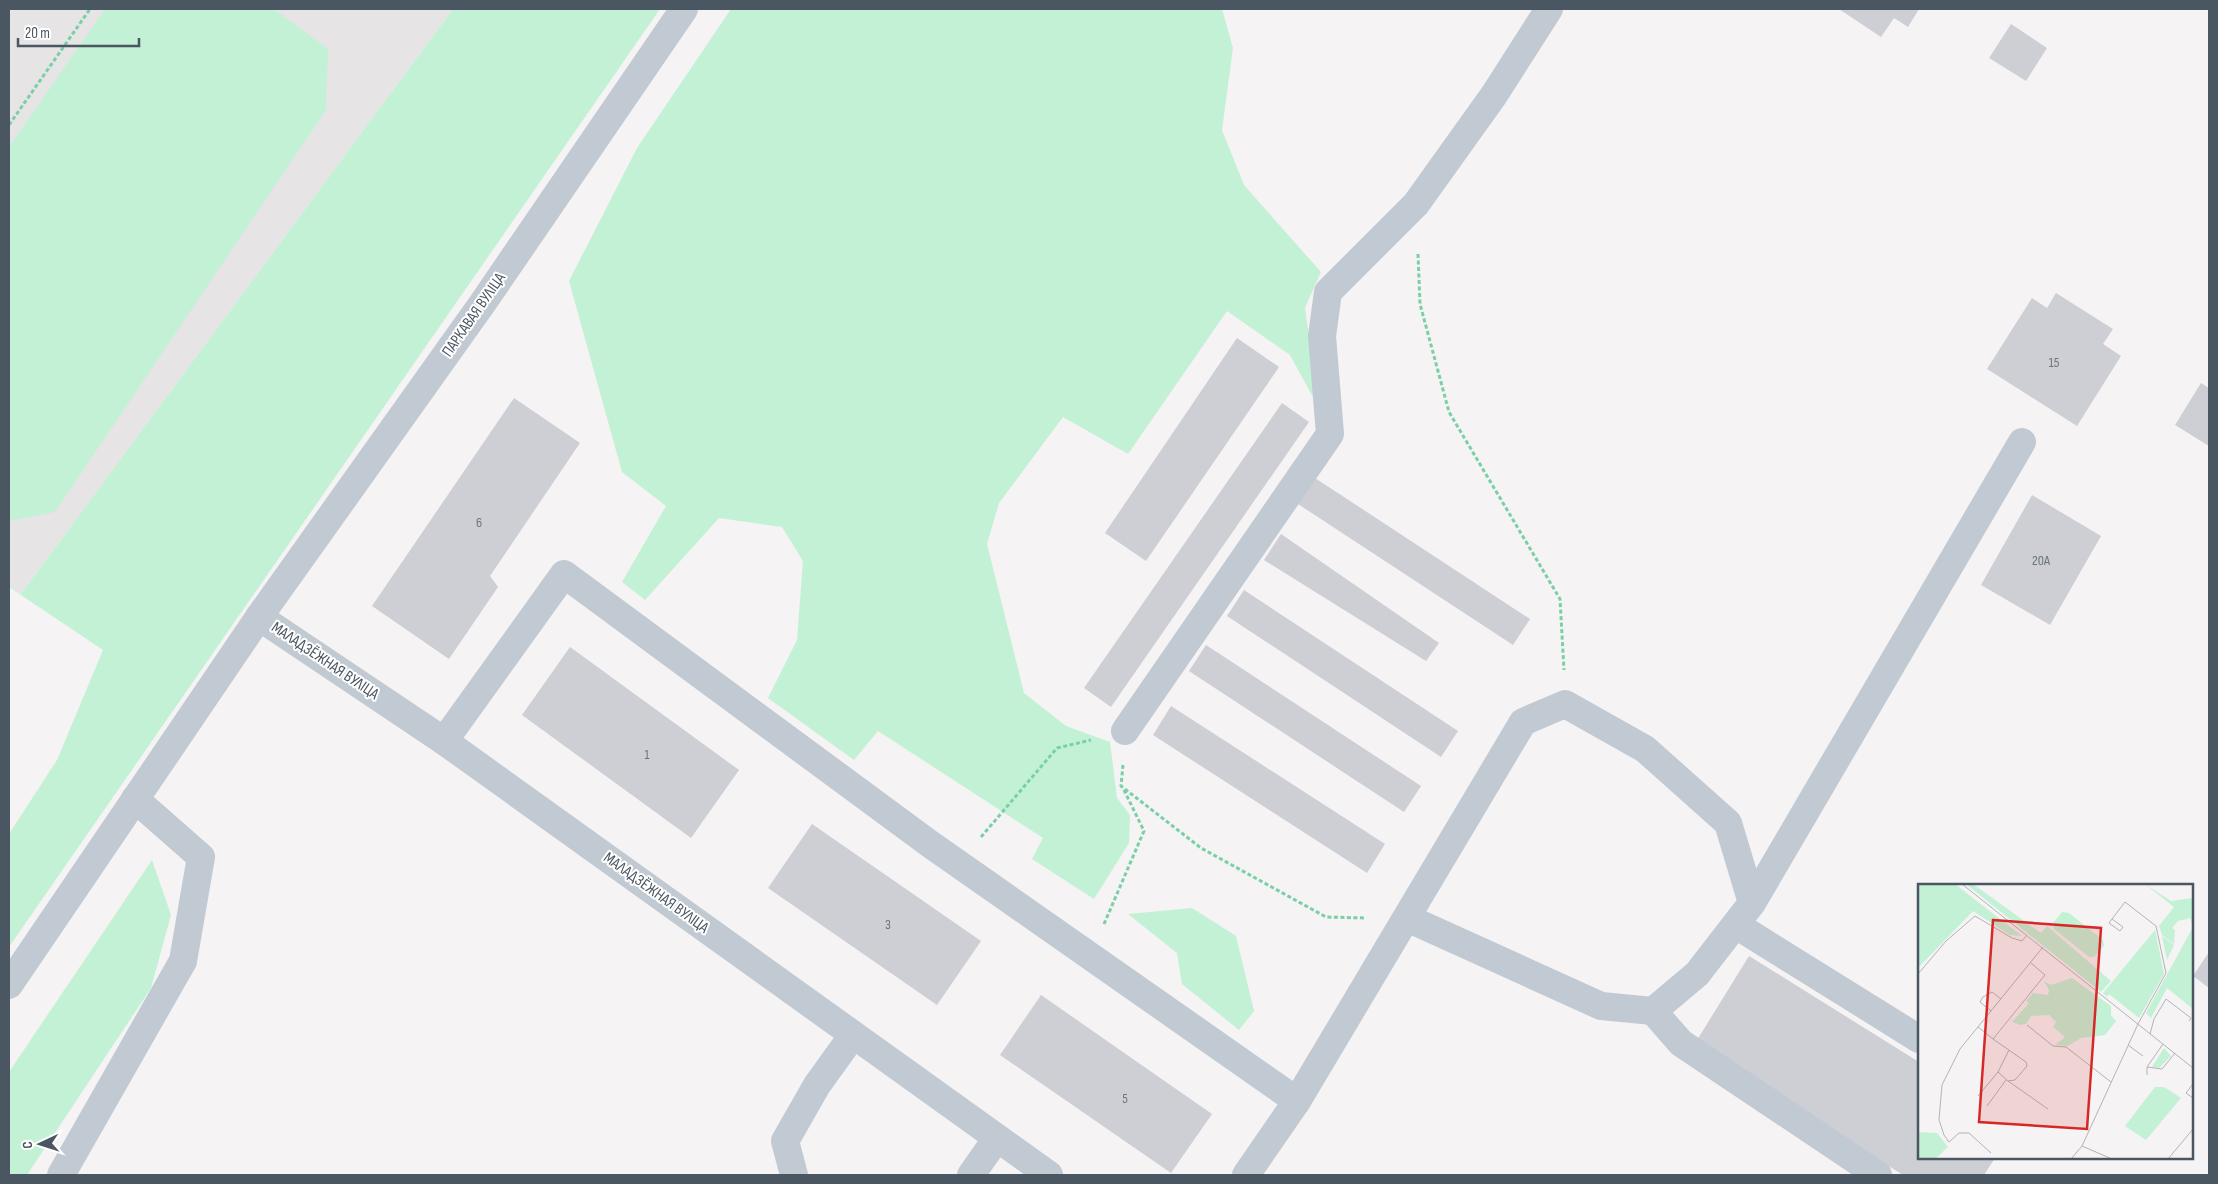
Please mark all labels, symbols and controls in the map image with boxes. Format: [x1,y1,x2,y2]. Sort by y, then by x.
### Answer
scale bar [18,15,139,47]
text: 20 m [25,24,50,43]
street label: ПАРКАВАЯ ВУЛІЦА [438,269,510,361]
house number: 15 [2049,354,2060,371]
house number: 6 [476,514,482,531]
house number: 20А [2032,552,2051,569]
street label: МАЛАДЗЁЖНАЯ ВУЛІЦА [268,618,382,704]
house number: 1 [645,746,650,763]
street label: МАЛАДЗЁЖНАЯ ВУЛІЦА [600,848,712,938]
inset map [1918,884,2193,1159]
house number: 3 [885,916,891,933]
house number: 5 [1122,1090,1128,1107]
north arrow [15,1119,65,1169]
text: С [19,1141,36,1149]

